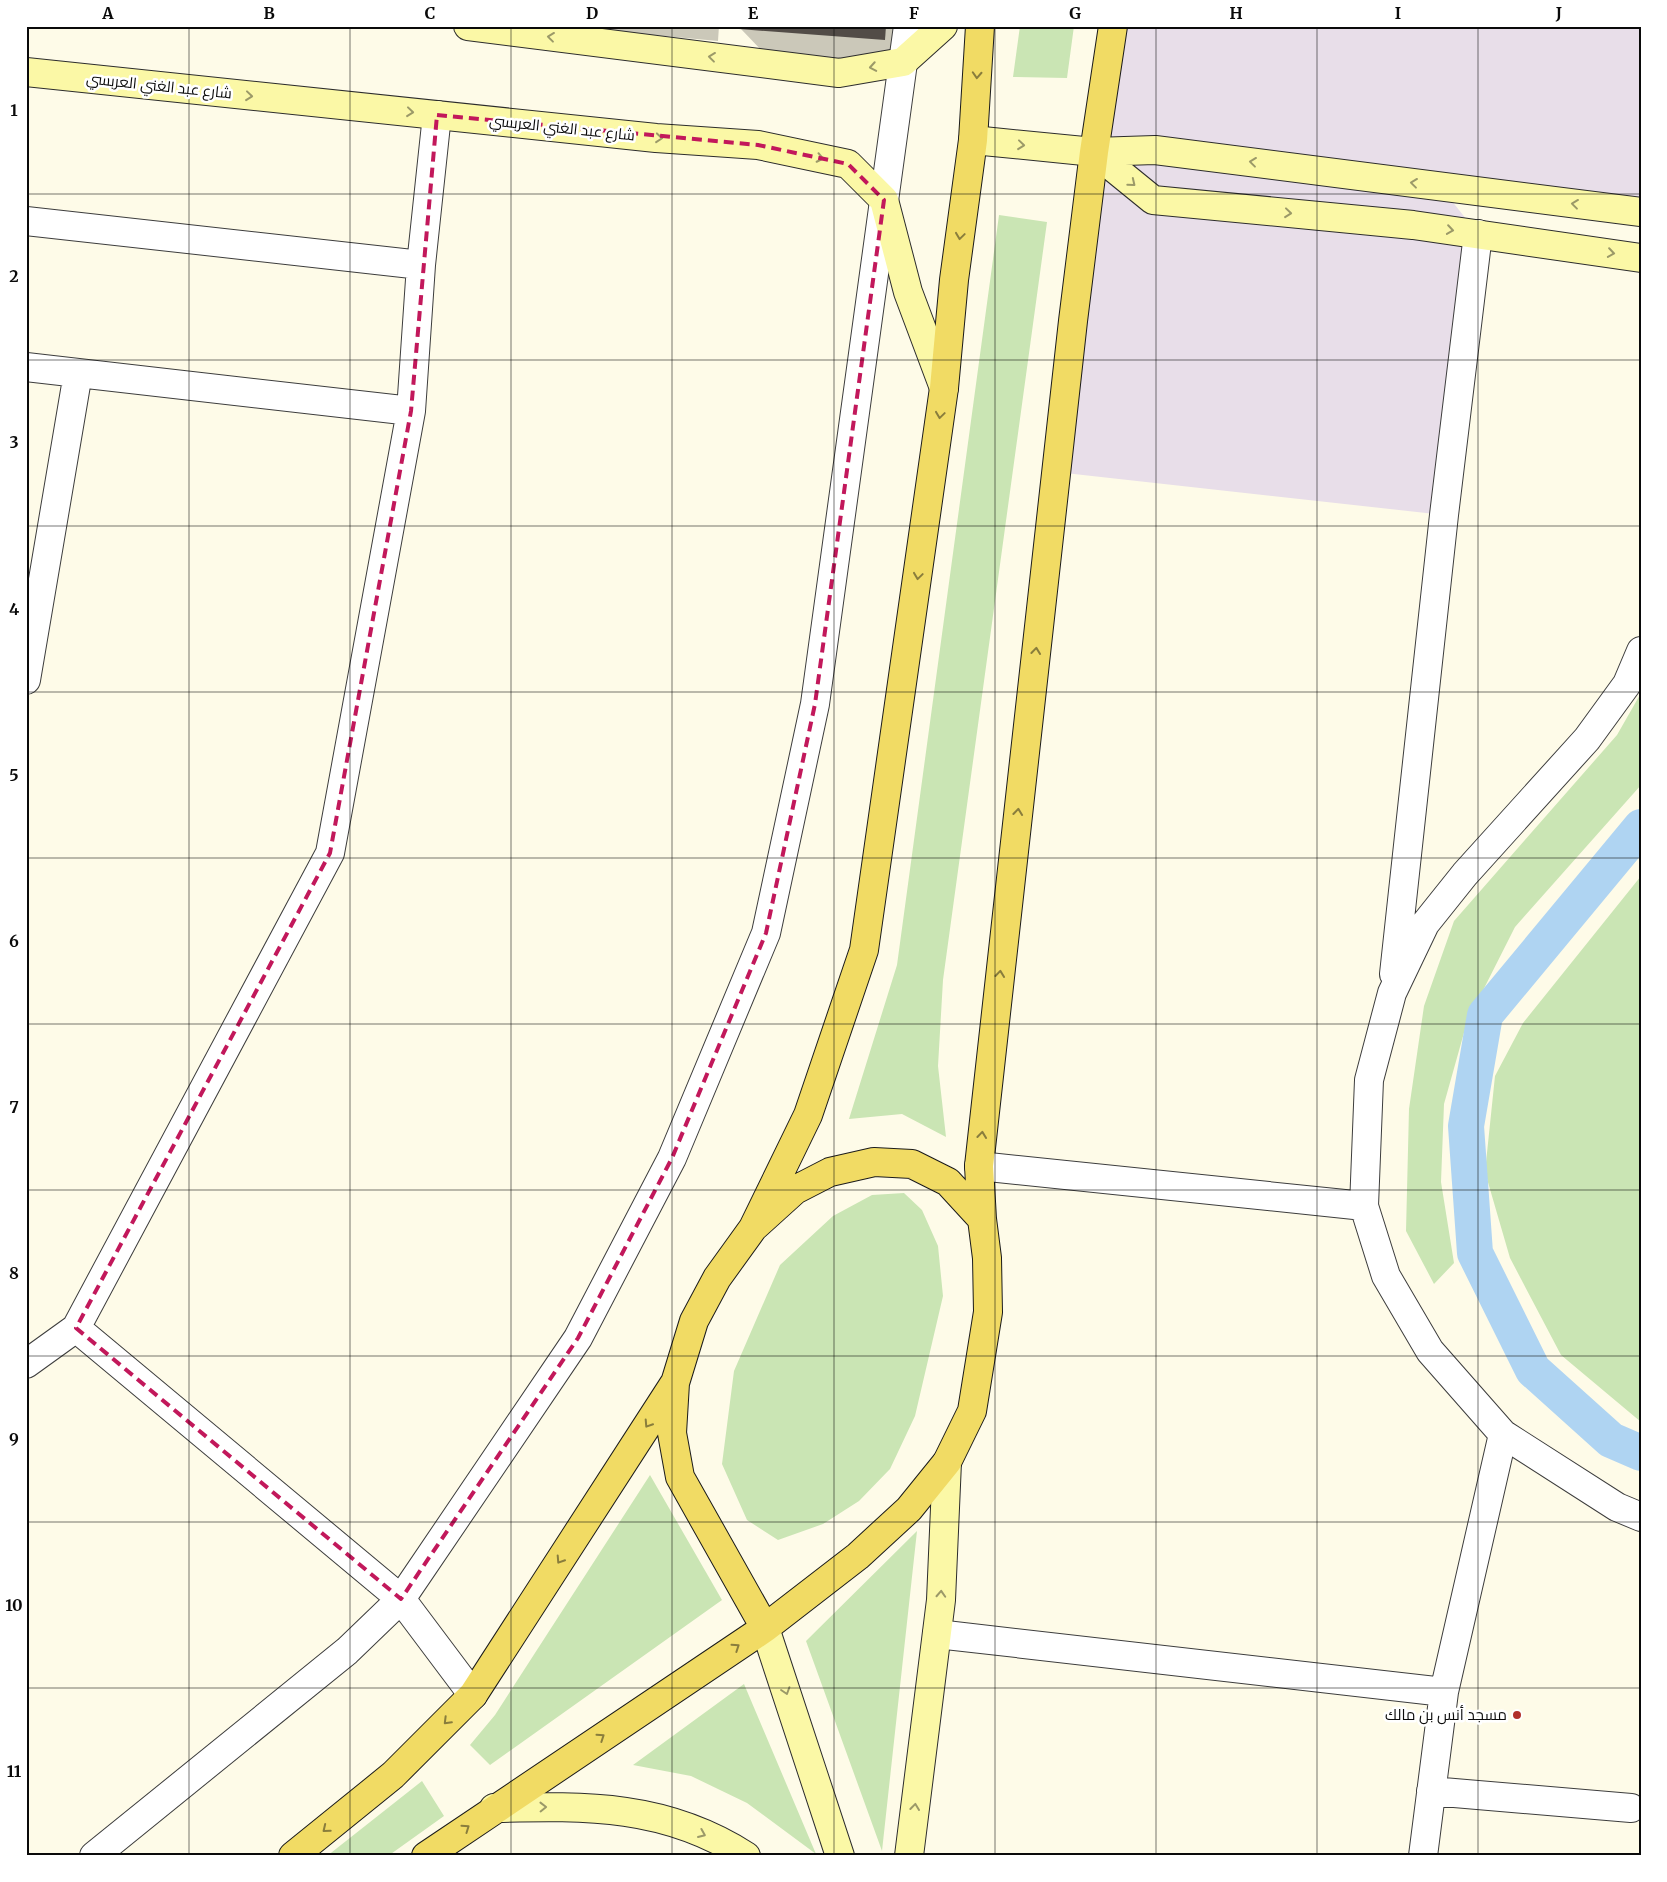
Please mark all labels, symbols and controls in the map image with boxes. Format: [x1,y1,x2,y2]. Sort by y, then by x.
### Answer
text: A [101,3,114,23]
text: B [263,3,275,23]
text: C [425,3,435,23]
text: D [586,3,598,23]
text: E [748,3,759,23]
text: F [909,3,919,23]
text: G [1069,3,1081,23]
text: H [1229,3,1243,23]
text: I [1395,3,1401,23]
text: J [1555,3,1562,23]
one-way arrow [547,32,555,42]
one-way arrow [708,52,716,63]
one-way arrow [869,61,877,71]
street label: شارع عبد الغني العربسي [85,68,233,106]
one-way arrow [971,71,982,79]
one-way arrow [245,90,253,101]
text: 1 [10,100,18,120]
one-way arrow [407,106,415,117]
street label: شارع عبد الغني العربسي [488,110,636,148]
one-way arrow [655,132,663,143]
one-way arrow [1017,139,1025,150]
one-way arrow [816,152,824,163]
one-way arrow [1248,157,1256,168]
one-way arrow [1126,177,1135,185]
one-way arrow [1410,178,1418,188]
one-way arrow [1571,199,1579,209]
one-way arrow [1285,207,1293,218]
one-way arrow [1446,224,1454,235]
one-way arrow [955,232,965,241]
one-way arrow [1606,248,1615,258]
text: 2 [9,266,19,286]
one-way arrow [936,411,946,420]
text: 3 [9,432,19,452]
one-way arrow [913,572,923,581]
text: 4 [9,599,19,619]
one-way arrow [1030,646,1041,654]
text: 5 [9,765,19,785]
one-way arrow [1012,808,1023,816]
text: 6 [9,931,19,951]
one-way arrow [994,969,1005,977]
text: 7 [9,1097,19,1117]
one-way arrow [976,1131,987,1139]
text: 8 [9,1263,19,1283]
one-way arrow [645,1419,655,1428]
text: 9 [9,1429,19,1449]
one-way arrow [557,1555,566,1564]
one-way arrow [936,1590,947,1598]
text: 10 [5,1595,23,1615]
one-way arrow [731,1644,740,1653]
one-way arrow [780,1686,790,1695]
place label: مسجد أنس بن مالك [1385,1705,1507,1725]
marker: مسجد أنس بن مالك [1511,1709,1523,1721]
one-way arrow [444,1716,453,1725]
one-way arrow [595,1734,605,1743]
text: 11 [7,1761,22,1781]
one-way arrow [539,1801,547,1812]
one-way arrow [909,1803,920,1811]
one-way arrow [322,1824,331,1833]
one-way arrow [460,1825,470,1834]
one-way arrow [697,1827,706,1838]

